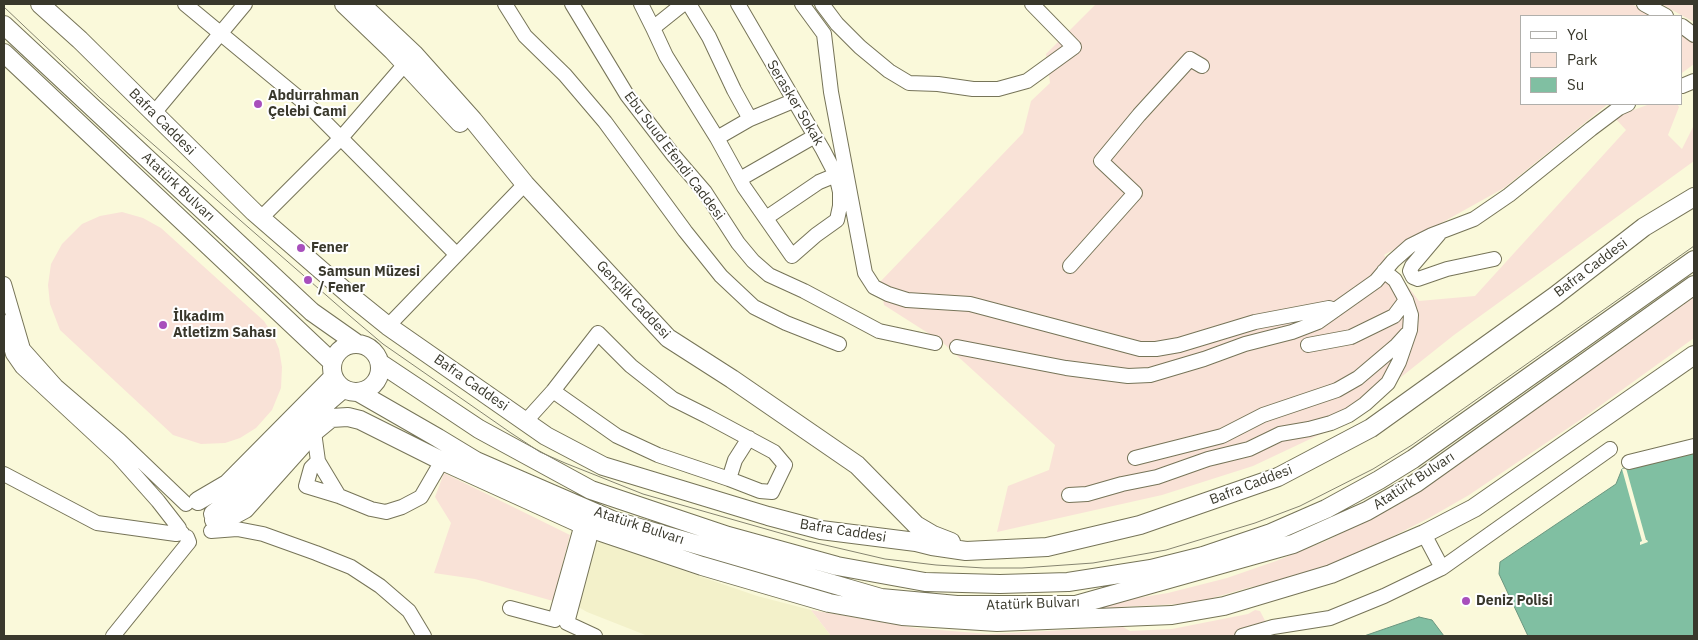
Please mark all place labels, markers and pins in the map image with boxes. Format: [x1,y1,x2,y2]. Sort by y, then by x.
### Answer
place label: Abdurrahman Çelebi Cami [268,88,359,120]
marker: Abdurrahman Çelebi Cami [252,98,264,110]
place label: Fener [311,240,348,256]
marker: Fener [295,242,307,254]
place label: Samsun Müzesi / Fener [318,264,420,296]
marker: Samsun Müzesi / Fener [302,274,314,286]
place label: İlkadım Atletizm Sahası [173,309,276,342]
marker: İlkadım Atletizm Sahası [157,319,169,331]
place label: Deniz Polisi [1476,593,1553,609]
marker: Deniz Polisi [1460,595,1472,607]

